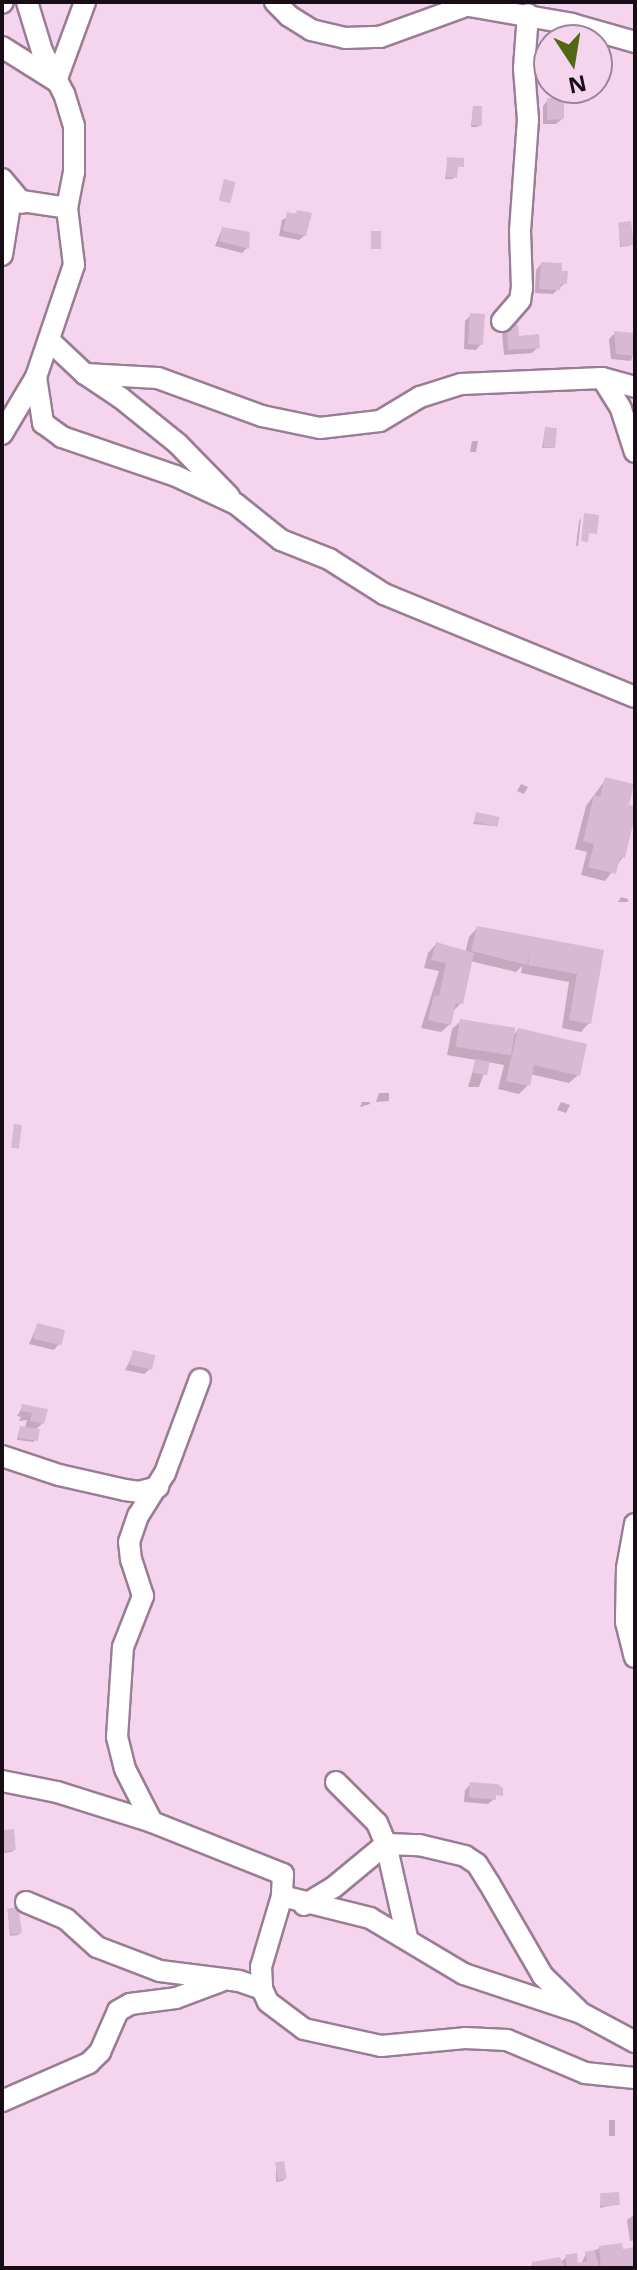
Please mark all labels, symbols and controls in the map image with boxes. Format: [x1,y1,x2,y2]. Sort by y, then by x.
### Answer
north arrow [533,24,613,104]
text: N [566,69,589,102]

